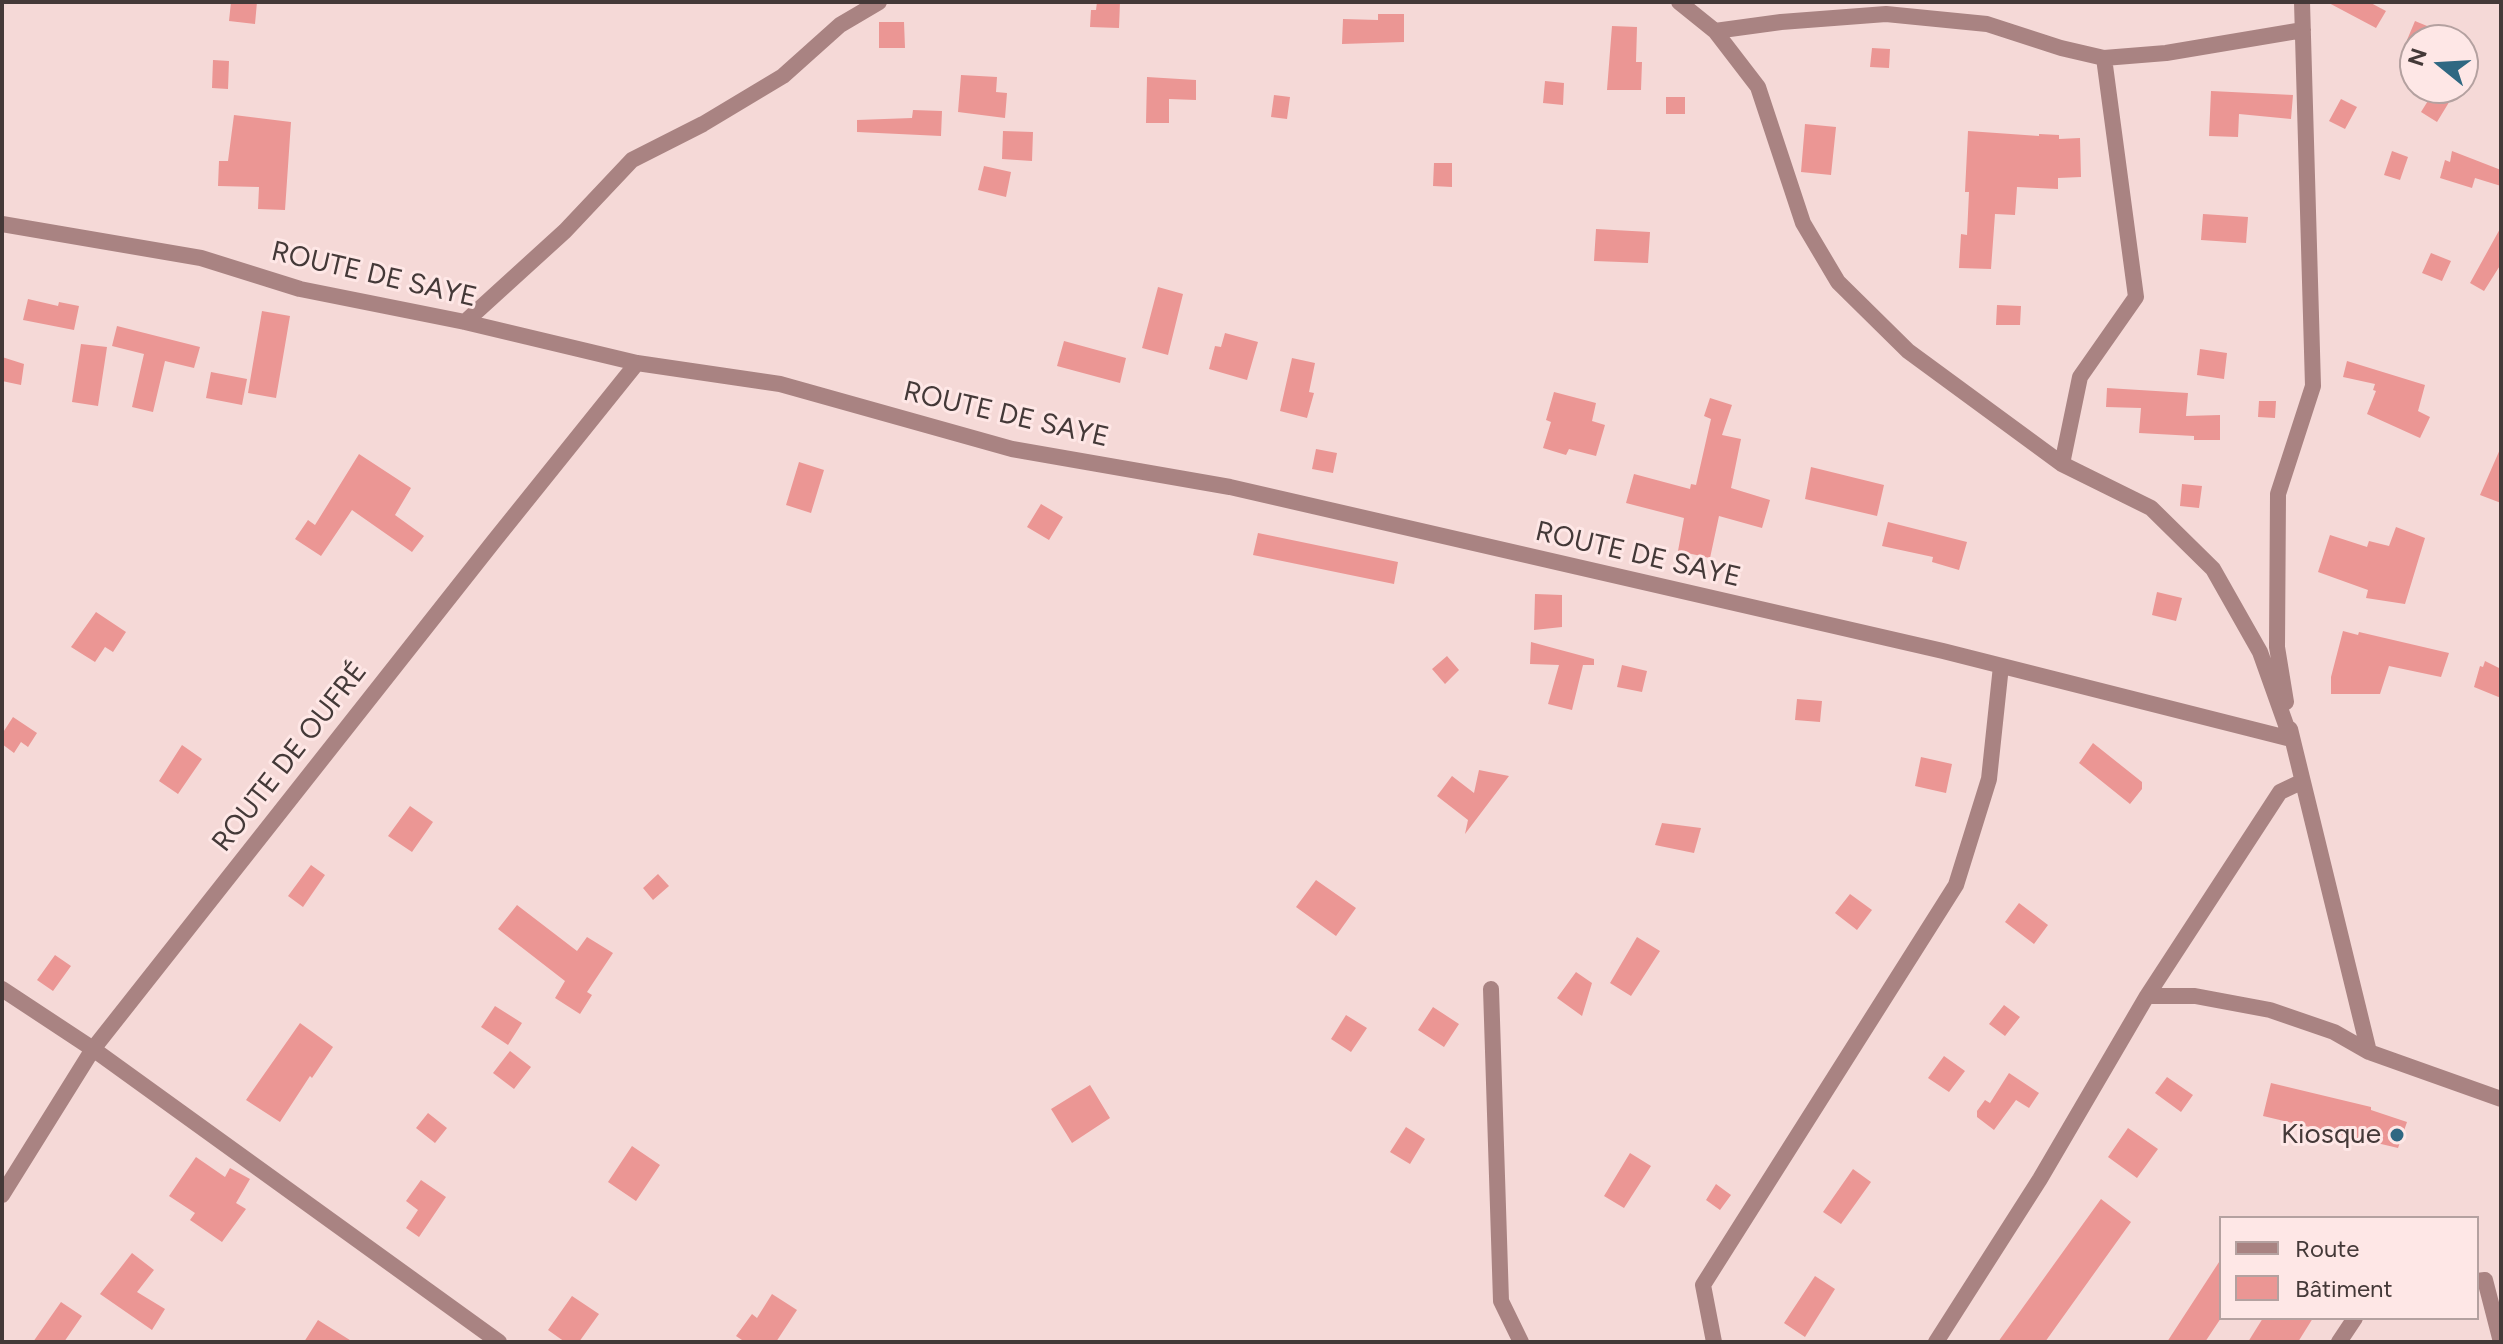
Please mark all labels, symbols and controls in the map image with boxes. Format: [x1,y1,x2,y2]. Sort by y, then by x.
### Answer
north arrow [2399,24,2479,104]
text: N [2402,45,2433,69]
street label: ROUTE DE SAYE [268,235,480,315]
street label: ROUTE DE SAYE [900,375,1112,455]
street label: ROUTE DE SAYE [1532,515,1744,595]
street label: ROUTE DE OUFRÉ [206,656,374,858]
place label: Kiosque [2281,1118,2381,1152]
marker: Kiosque [2388,1126,2406,1144]
legend [2219,1216,2479,1320]
text: Route [2295,1234,2359,1263]
text: Bâtiment [2295,1274,2393,1303]

